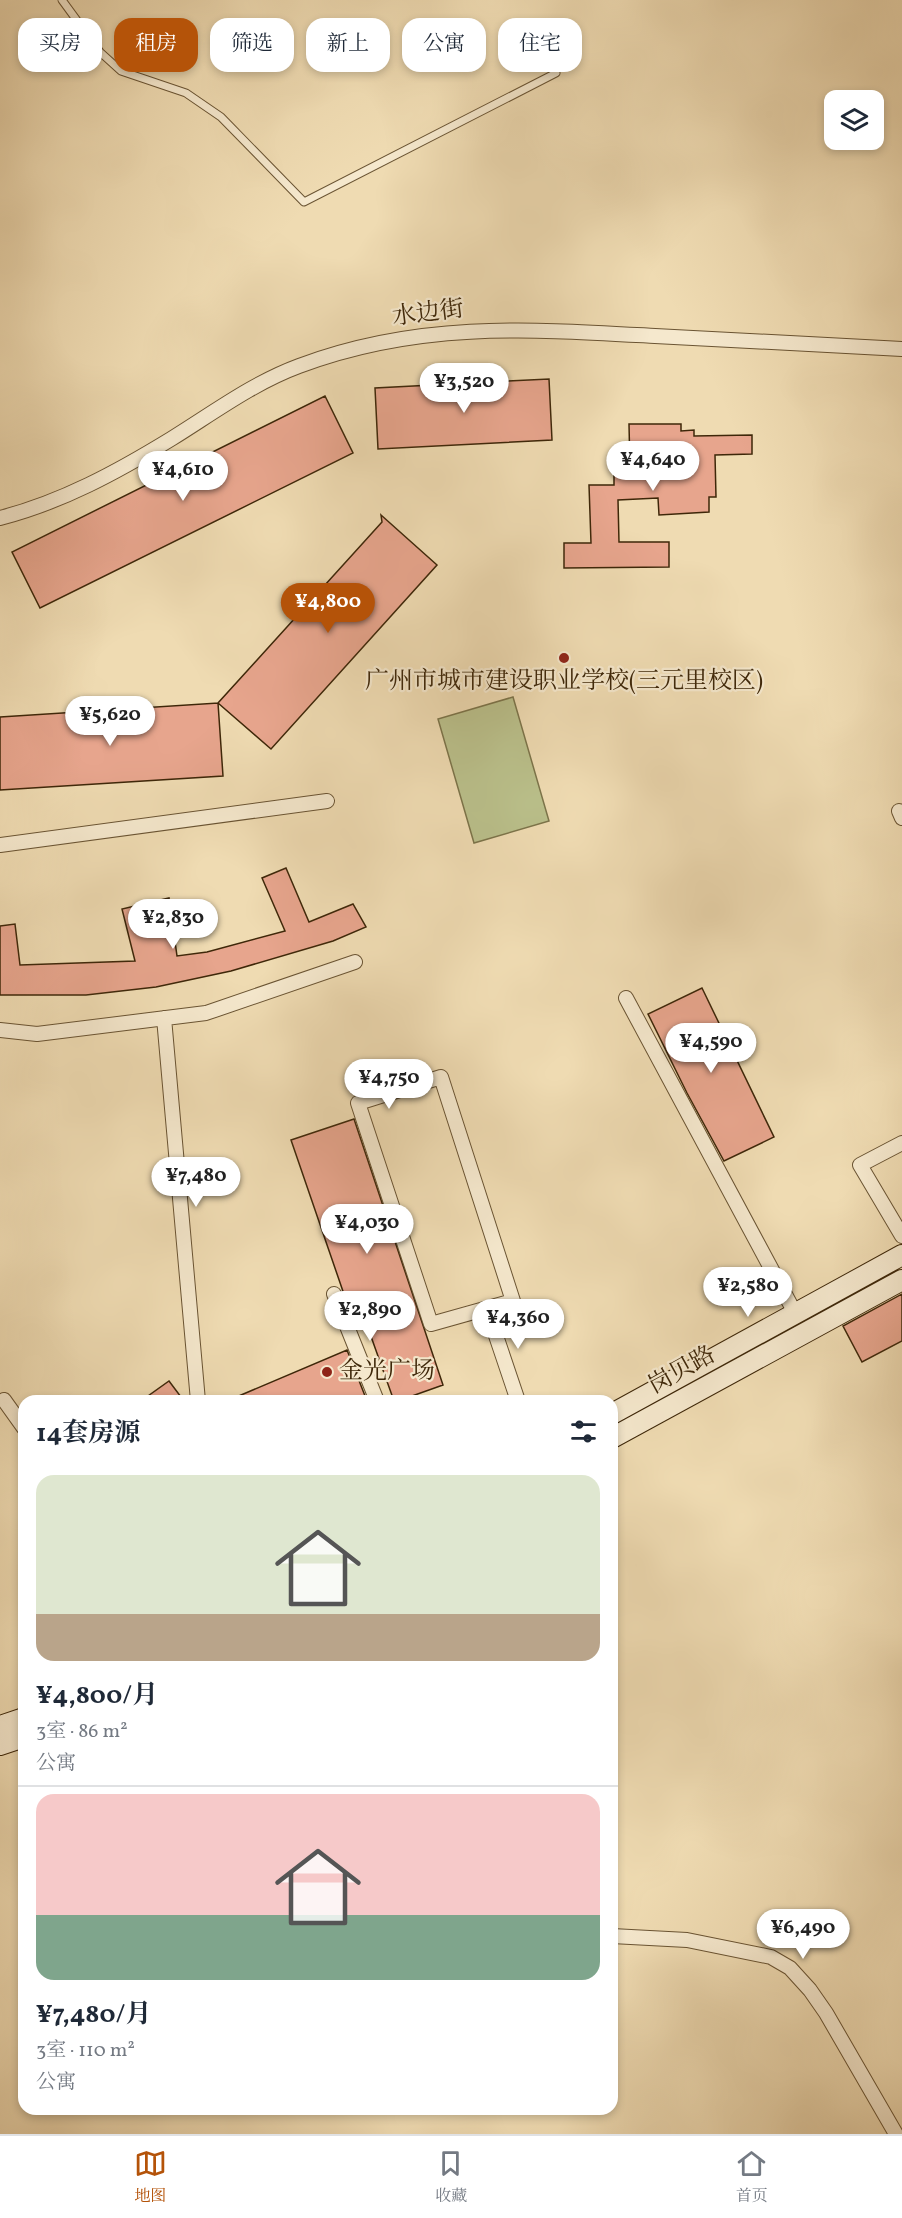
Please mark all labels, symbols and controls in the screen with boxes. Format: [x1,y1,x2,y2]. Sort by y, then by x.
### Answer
chip: 买房 [18,18,102,72]
chip: 租房 [114,18,198,72]
chip: 筛选 [210,18,294,72]
chip: 新上 [306,18,390,72]
chip: 公寓 [402,18,486,72]
chip: 住宅 [498,18,582,72]
map controls [824,90,884,150]
button: layers [824,90,884,150]
street label: 水边街 [390,293,466,335]
pin: ¥3,520 [415,363,513,414]
text: ¥3,520 [434,368,494,396]
pin: ¥4,640 [604,441,702,492]
text: ¥4,640 [620,446,686,474]
pin: ¥4,610 [134,451,232,502]
text: ¥4,610 [152,456,214,484]
pin: ¥4,800 [279,583,377,634]
text: ¥4,800 [295,588,361,616]
marker: 广州市城市建设职业学校(三元里校区) [557,651,571,665]
place label: 广州市城市建设职业学校(三元里校区) [365,665,763,699]
pin: ¥5,620 [61,696,159,747]
text: ¥5,620 [79,701,141,729]
pin: ¥2,830 [124,899,222,950]
text: ¥2,830 [142,904,204,932]
pin: ¥4,590 [662,1023,760,1074]
text: ¥4,590 [679,1028,743,1056]
pin: ¥4,750 [340,1059,438,1110]
text: ¥4,750 [358,1064,420,1092]
pin: ¥7,480 [147,1157,245,1208]
text: ¥7,480 [165,1162,227,1190]
pin: ¥4,030 [318,1204,416,1255]
text: ¥4,030 [335,1209,399,1237]
pin: ¥2,580 [699,1267,797,1318]
text: ¥2,580 [717,1272,779,1300]
pin: ¥2,890 [321,1291,419,1342]
text: ¥2,890 [338,1296,402,1324]
pin: ¥4,360 [469,1299,567,1350]
text: ¥4,360 [486,1304,550,1332]
street label: 岗贝路 [642,1339,722,1403]
place label: 金光广场 [339,1355,435,1389]
marker: 金光广场 [320,1365,334,1379]
icon: filters [567,1415,600,1448]
text: 14套房源 [36,1416,140,1452]
icon: home [264,1514,372,1622]
text: ¥4,800/月 [36,1678,158,1714]
text: 3室 · 86 m² [36,1718,128,1746]
text: 公寓 [36,1750,76,1778]
icon: home [264,1833,372,1941]
pin: ¥6,490 [754,1909,852,1960]
text: ¥6,490 [771,1914,835,1942]
text: ¥7,480/月 [36,1997,151,2033]
text: 3室 · 110 m² [36,2037,135,2065]
text: 公寓 [36,2069,76,2097]
tab: 地图 [134,2147,167,2208]
tab: 收藏 [434,2147,467,2208]
tab: 首页 [735,2147,768,2208]

